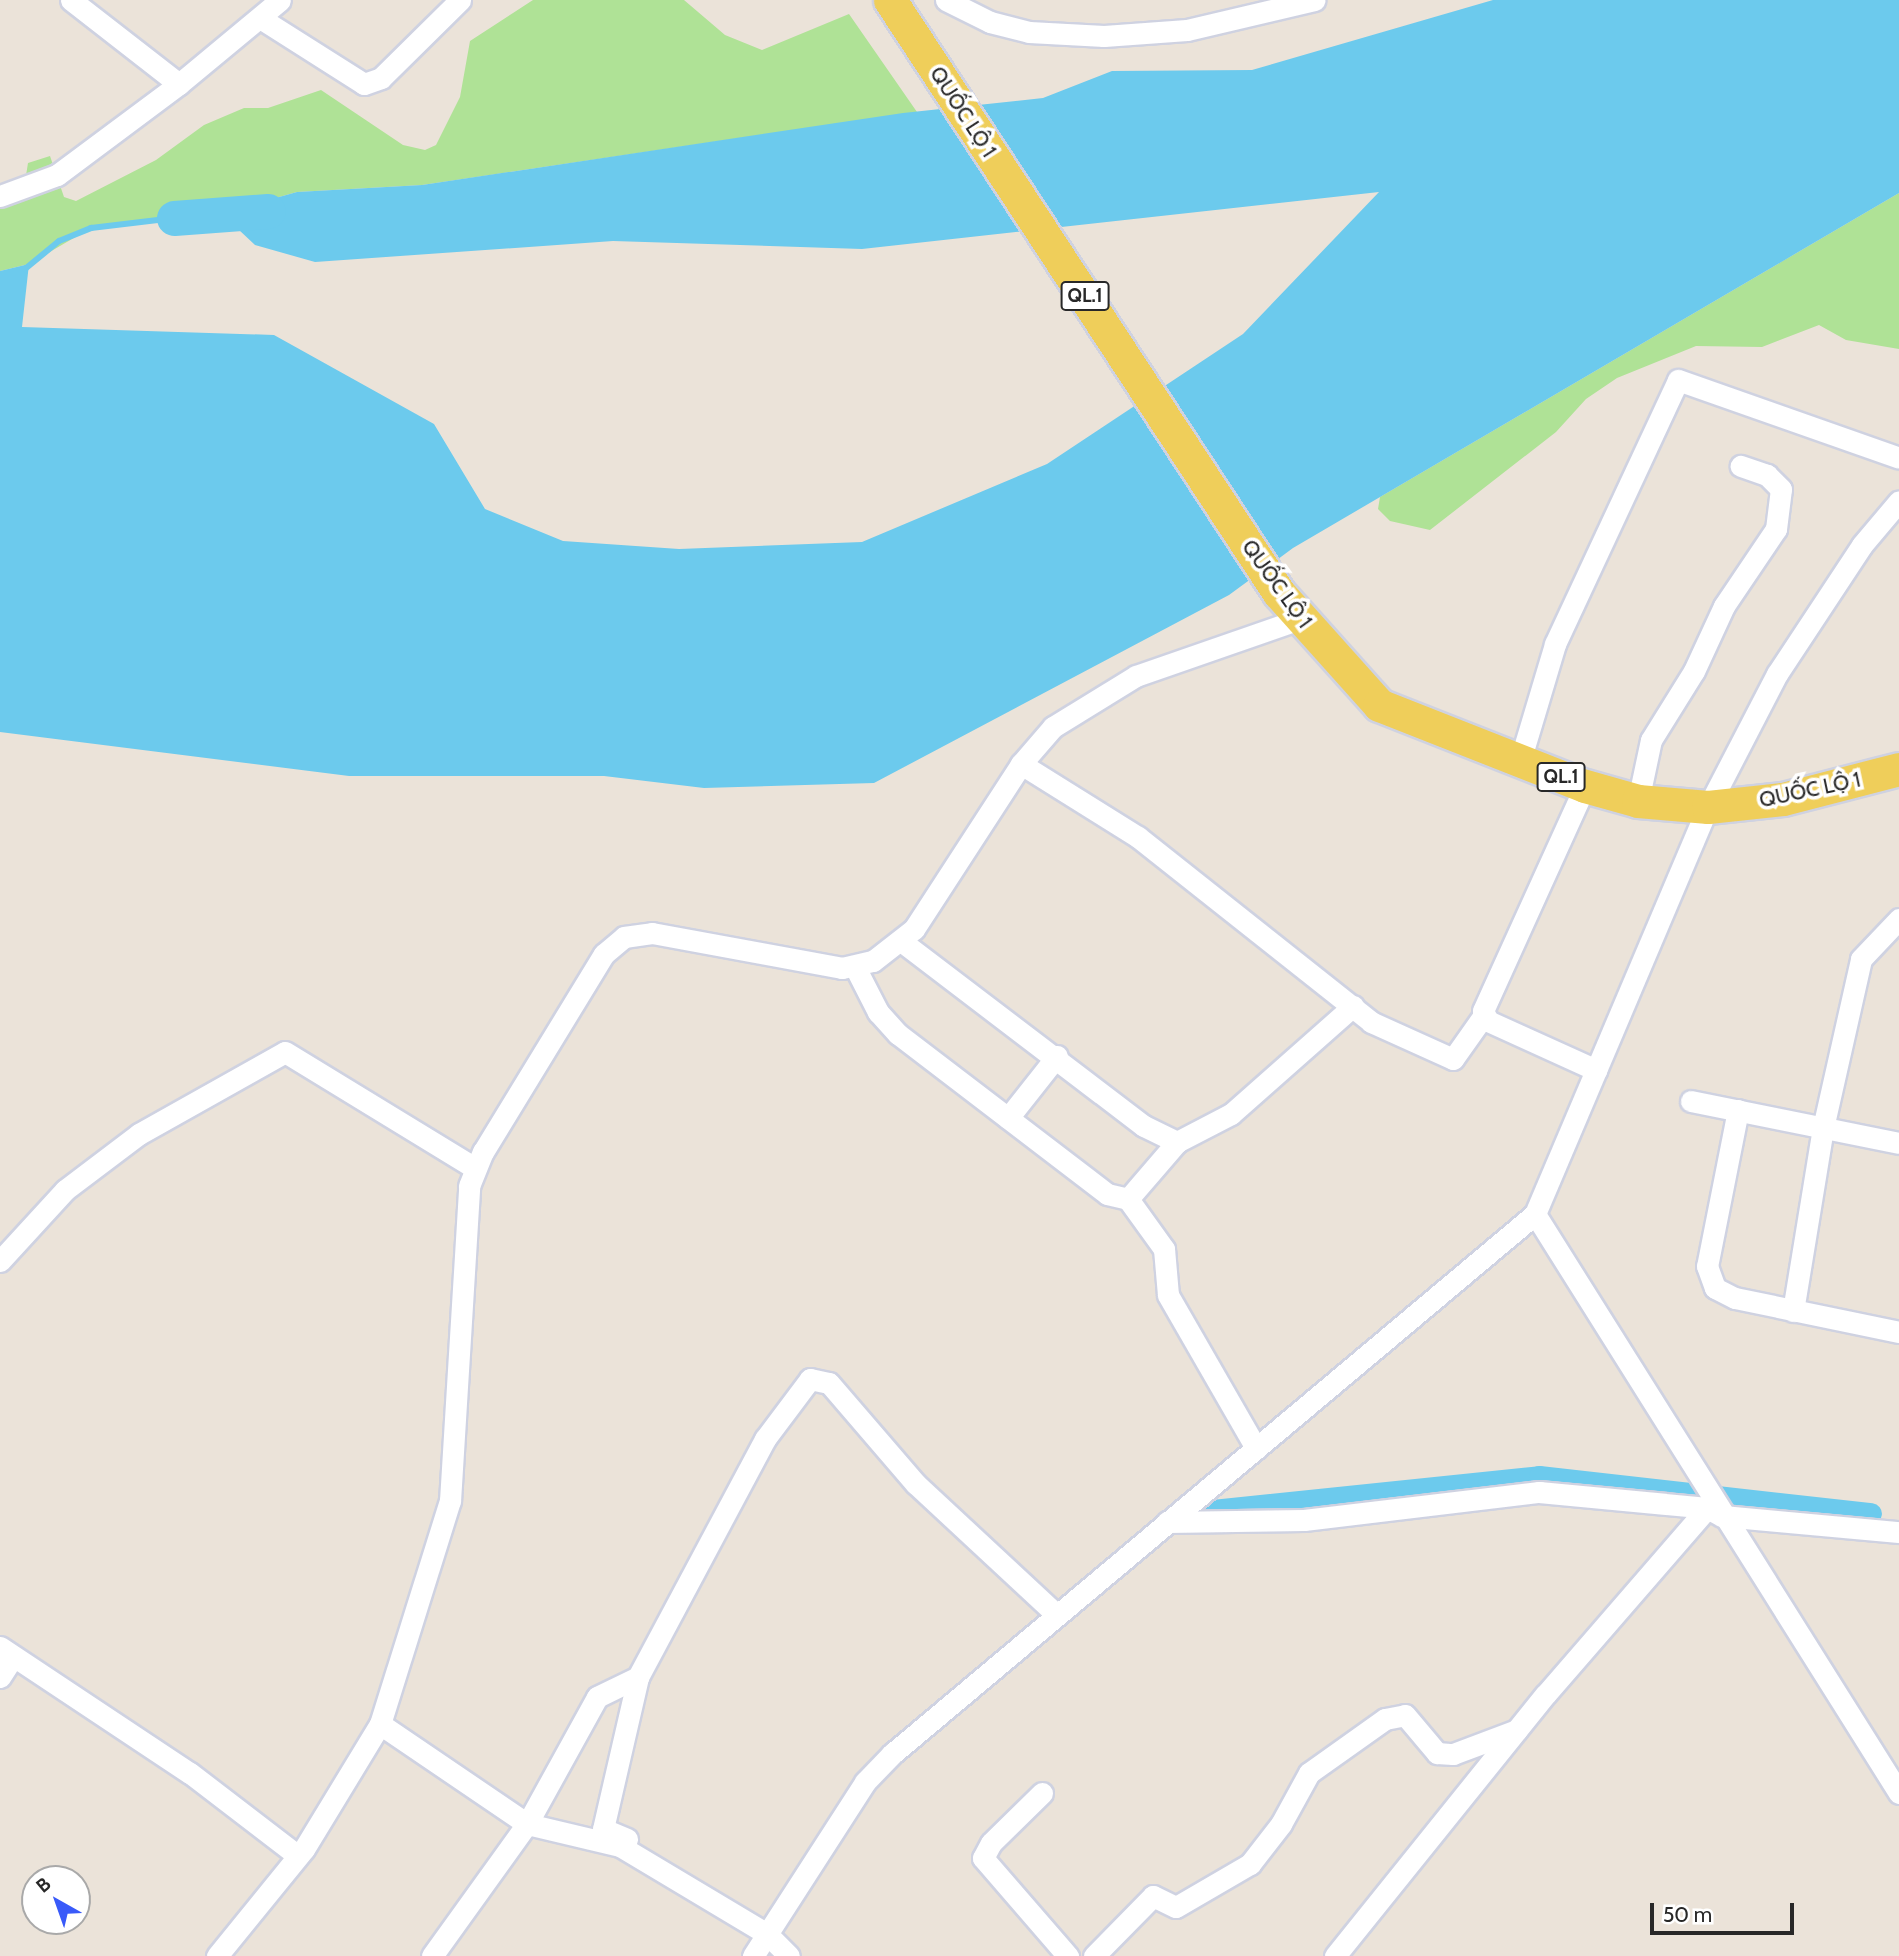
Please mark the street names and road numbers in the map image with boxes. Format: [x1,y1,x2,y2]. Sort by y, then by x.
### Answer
street label: QUỐC LỘ 1 [924,62,1002,162]
road number: QL.1 [1060,280,1110,312]
street label: QUỐC LỘ 1 [1237,535,1317,633]
road number: QL.1 [1536,762,1586,792]
street label: QUỐC LỘ 1 [1757,767,1863,813]

